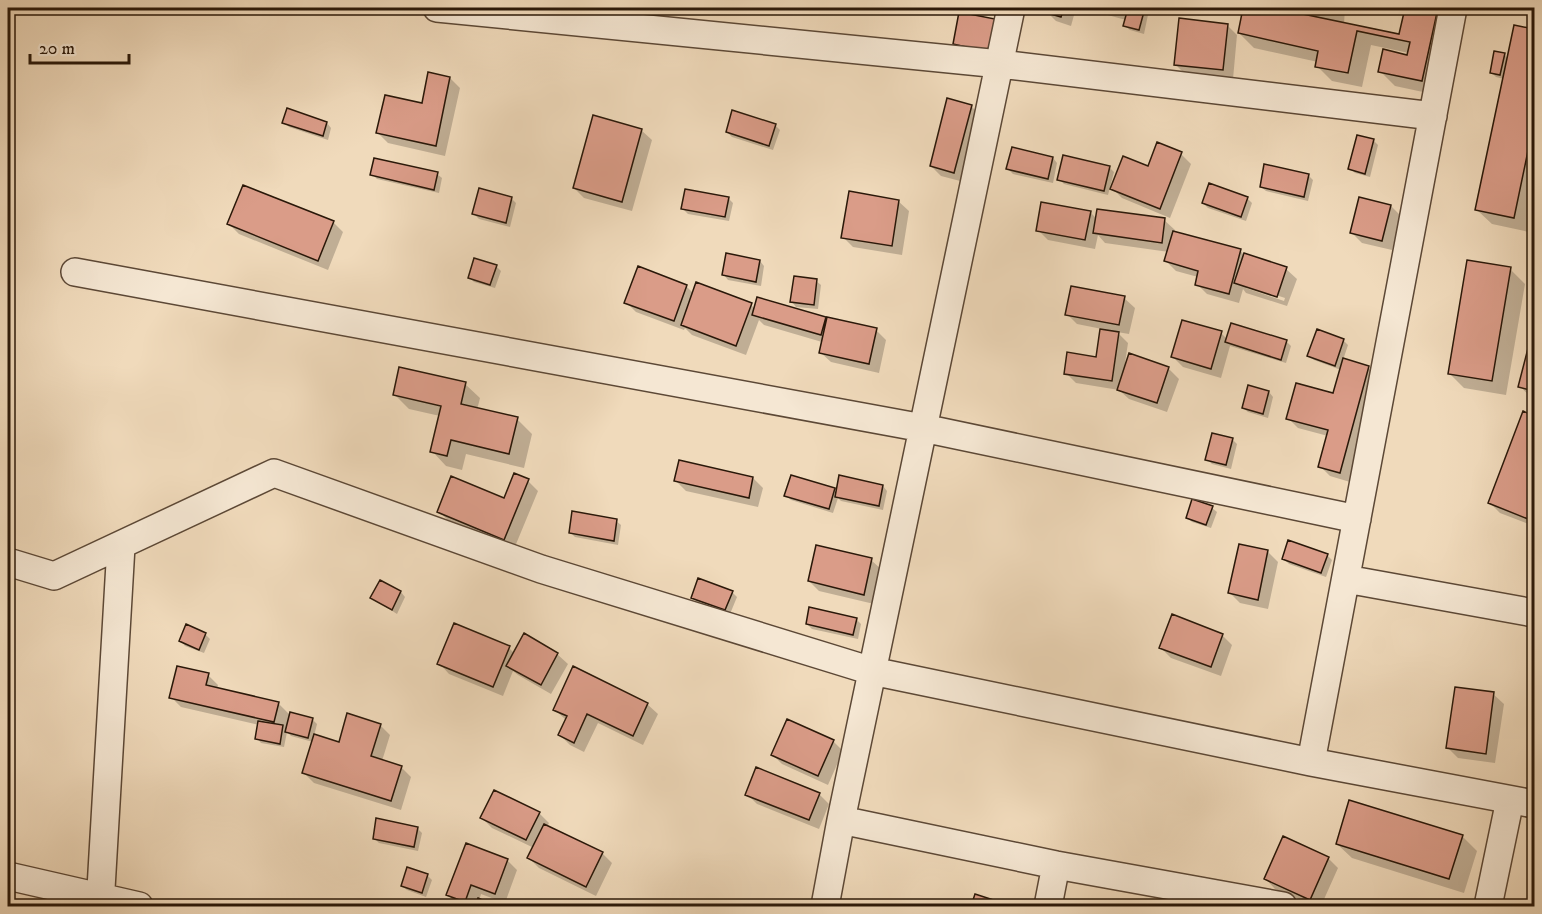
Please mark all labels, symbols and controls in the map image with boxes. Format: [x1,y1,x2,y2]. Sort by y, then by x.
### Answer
scale bar [30,27,129,65]
text: 20 m [39,38,75,60]

